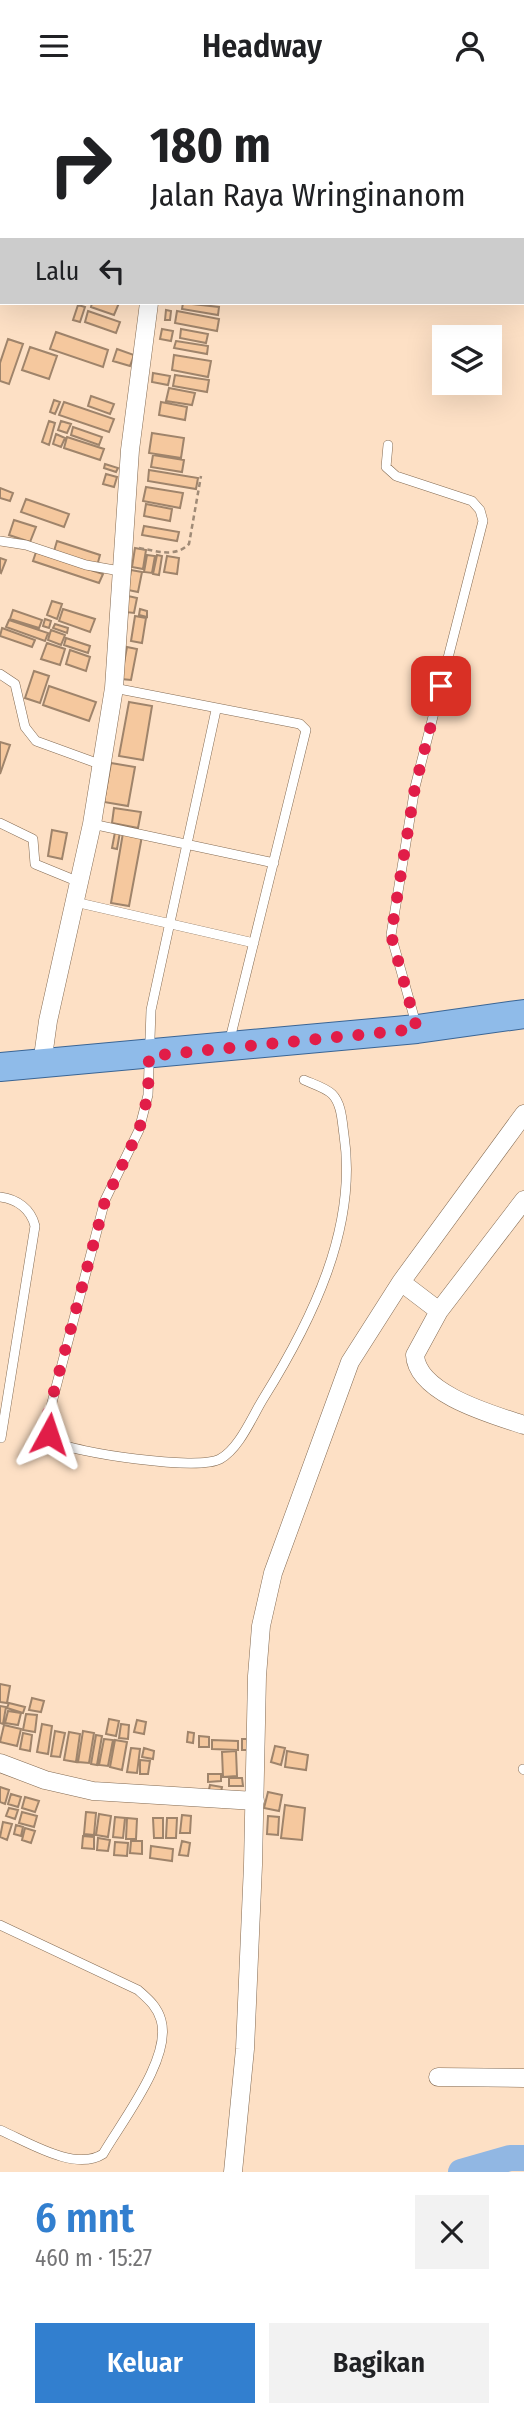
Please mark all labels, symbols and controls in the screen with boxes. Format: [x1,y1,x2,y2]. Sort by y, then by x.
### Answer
icon: menu [35,27,73,65]
text: Headway [202,27,322,65]
icon: person [451,27,489,65]
text: 180 m [150,116,271,175]
icon: right [35,119,126,210]
text: Jalan Raya Wringinanom [150,176,466,214]
icon: left [93,252,131,290]
text: Lalu [35,256,79,287]
map controls [432,325,502,395]
button: layers [432,325,502,395]
pin [411,656,471,716]
icon: arrive [422,667,460,705]
position arrow [12,1397,86,1471]
text: 6 mnt [35,2193,134,2243]
button: close [415,2195,489,2269]
text: 460 m · 15:27 [35,2244,152,2272]
button: Keluar [35,2323,255,2403]
button: Bagikan [269,2323,489,2403]

